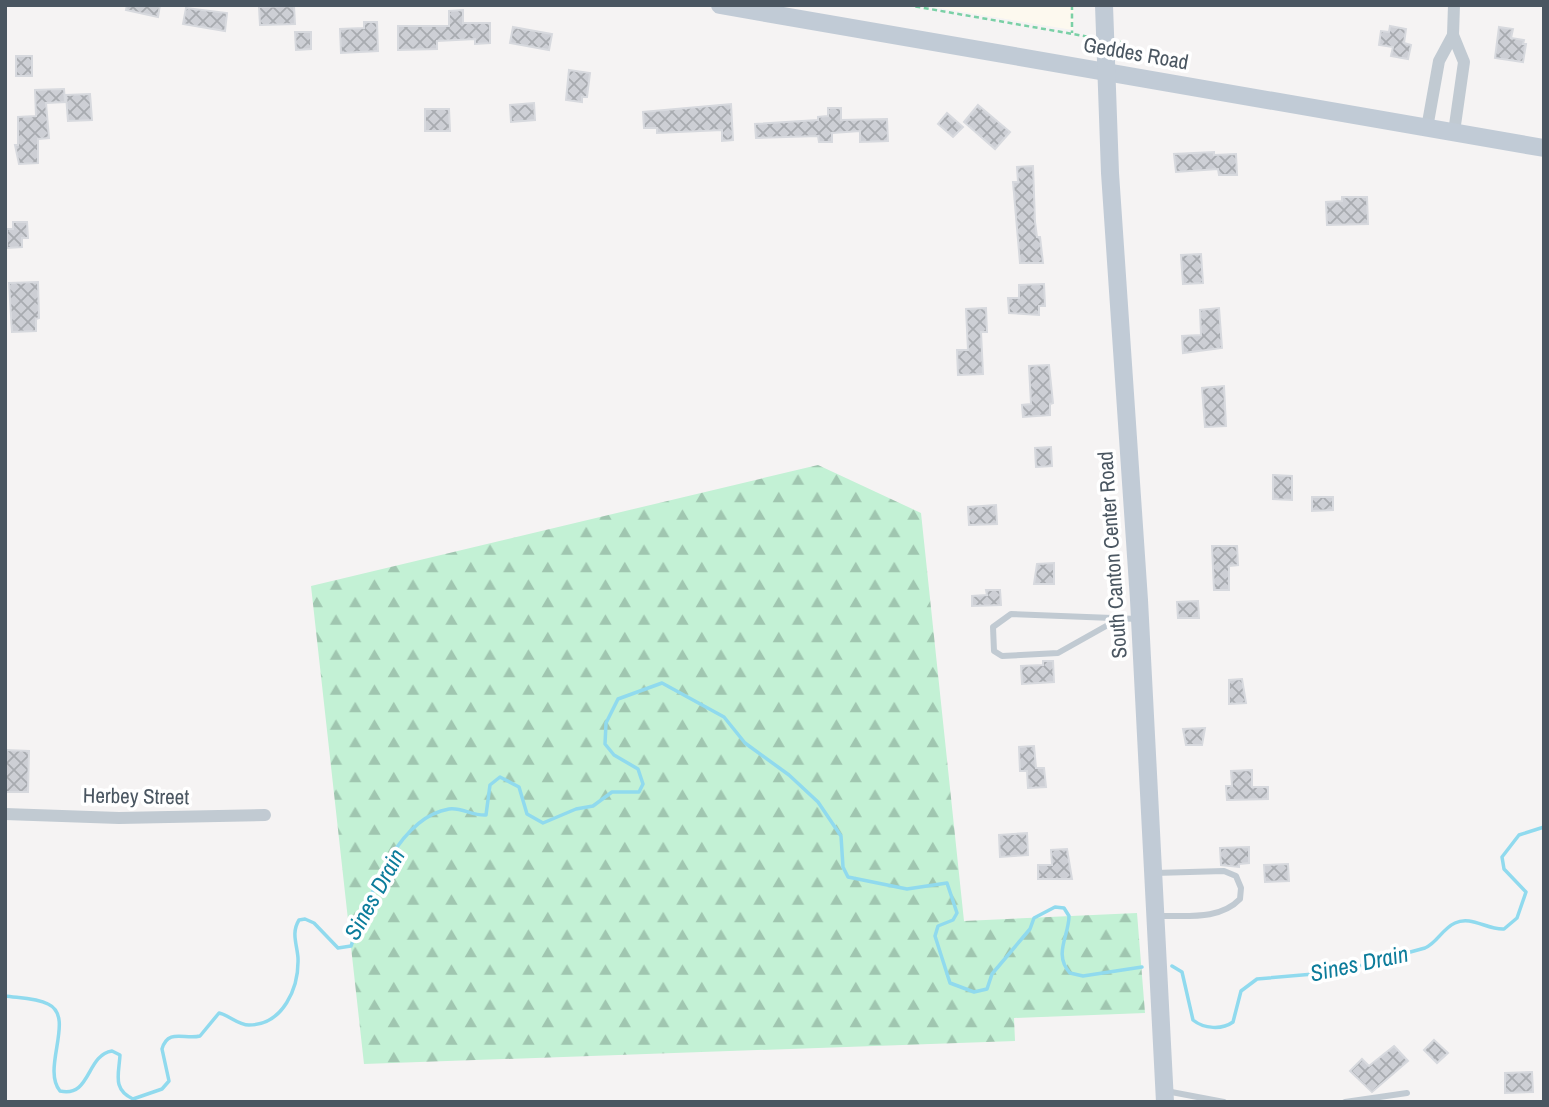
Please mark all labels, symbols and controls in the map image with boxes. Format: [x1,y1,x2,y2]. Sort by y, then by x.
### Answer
street label: Geddes Road [1081,29,1191,77]
street label: South Canton Center Road [1090,450,1134,660]
street label: Herbey Street [83,781,190,811]
water label: Sines Drain [336,843,412,945]
water label: Sines Drain [1307,937,1411,989]

